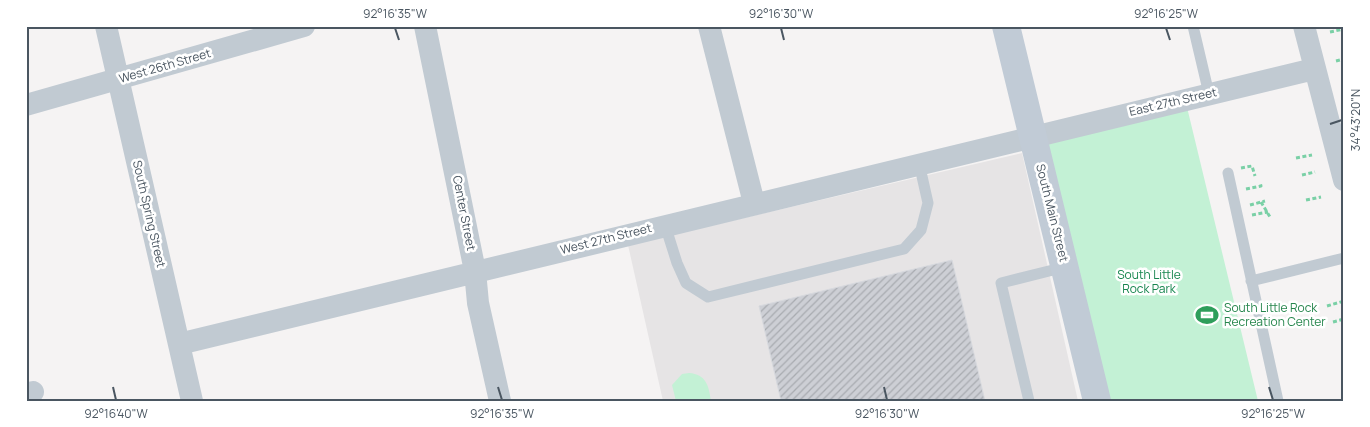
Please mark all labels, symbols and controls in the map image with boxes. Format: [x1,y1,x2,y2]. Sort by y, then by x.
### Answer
text: 92°16'35"W [363,5,428,22]
text: 92°16'30"W [749,5,814,22]
text: 92°16'25"W [1134,5,1199,22]
street label: West 26th Street [117,44,213,87]
street label: East 27th Street [1127,83,1219,120]
text: 34°43'20"N [1347,89,1364,151]
street label: South Spring Street [129,159,170,269]
street label: South Main Street [1032,162,1073,264]
street label: Center Street [449,174,480,252]
street label: West 27th Street [558,219,653,258]
park label: South Little Rock Park [1117,266,1181,297]
place label: South Little Rock Recreation Center [1224,299,1326,330]
sports icon: South Little Rock Recreation Center [1194,302,1220,328]
text: 92°16'40"W [84,405,148,422]
text: 92°16'35"W [470,405,535,422]
text: 92°16'30"W [855,405,920,422]
text: 92°16'25"W [1241,405,1306,422]

